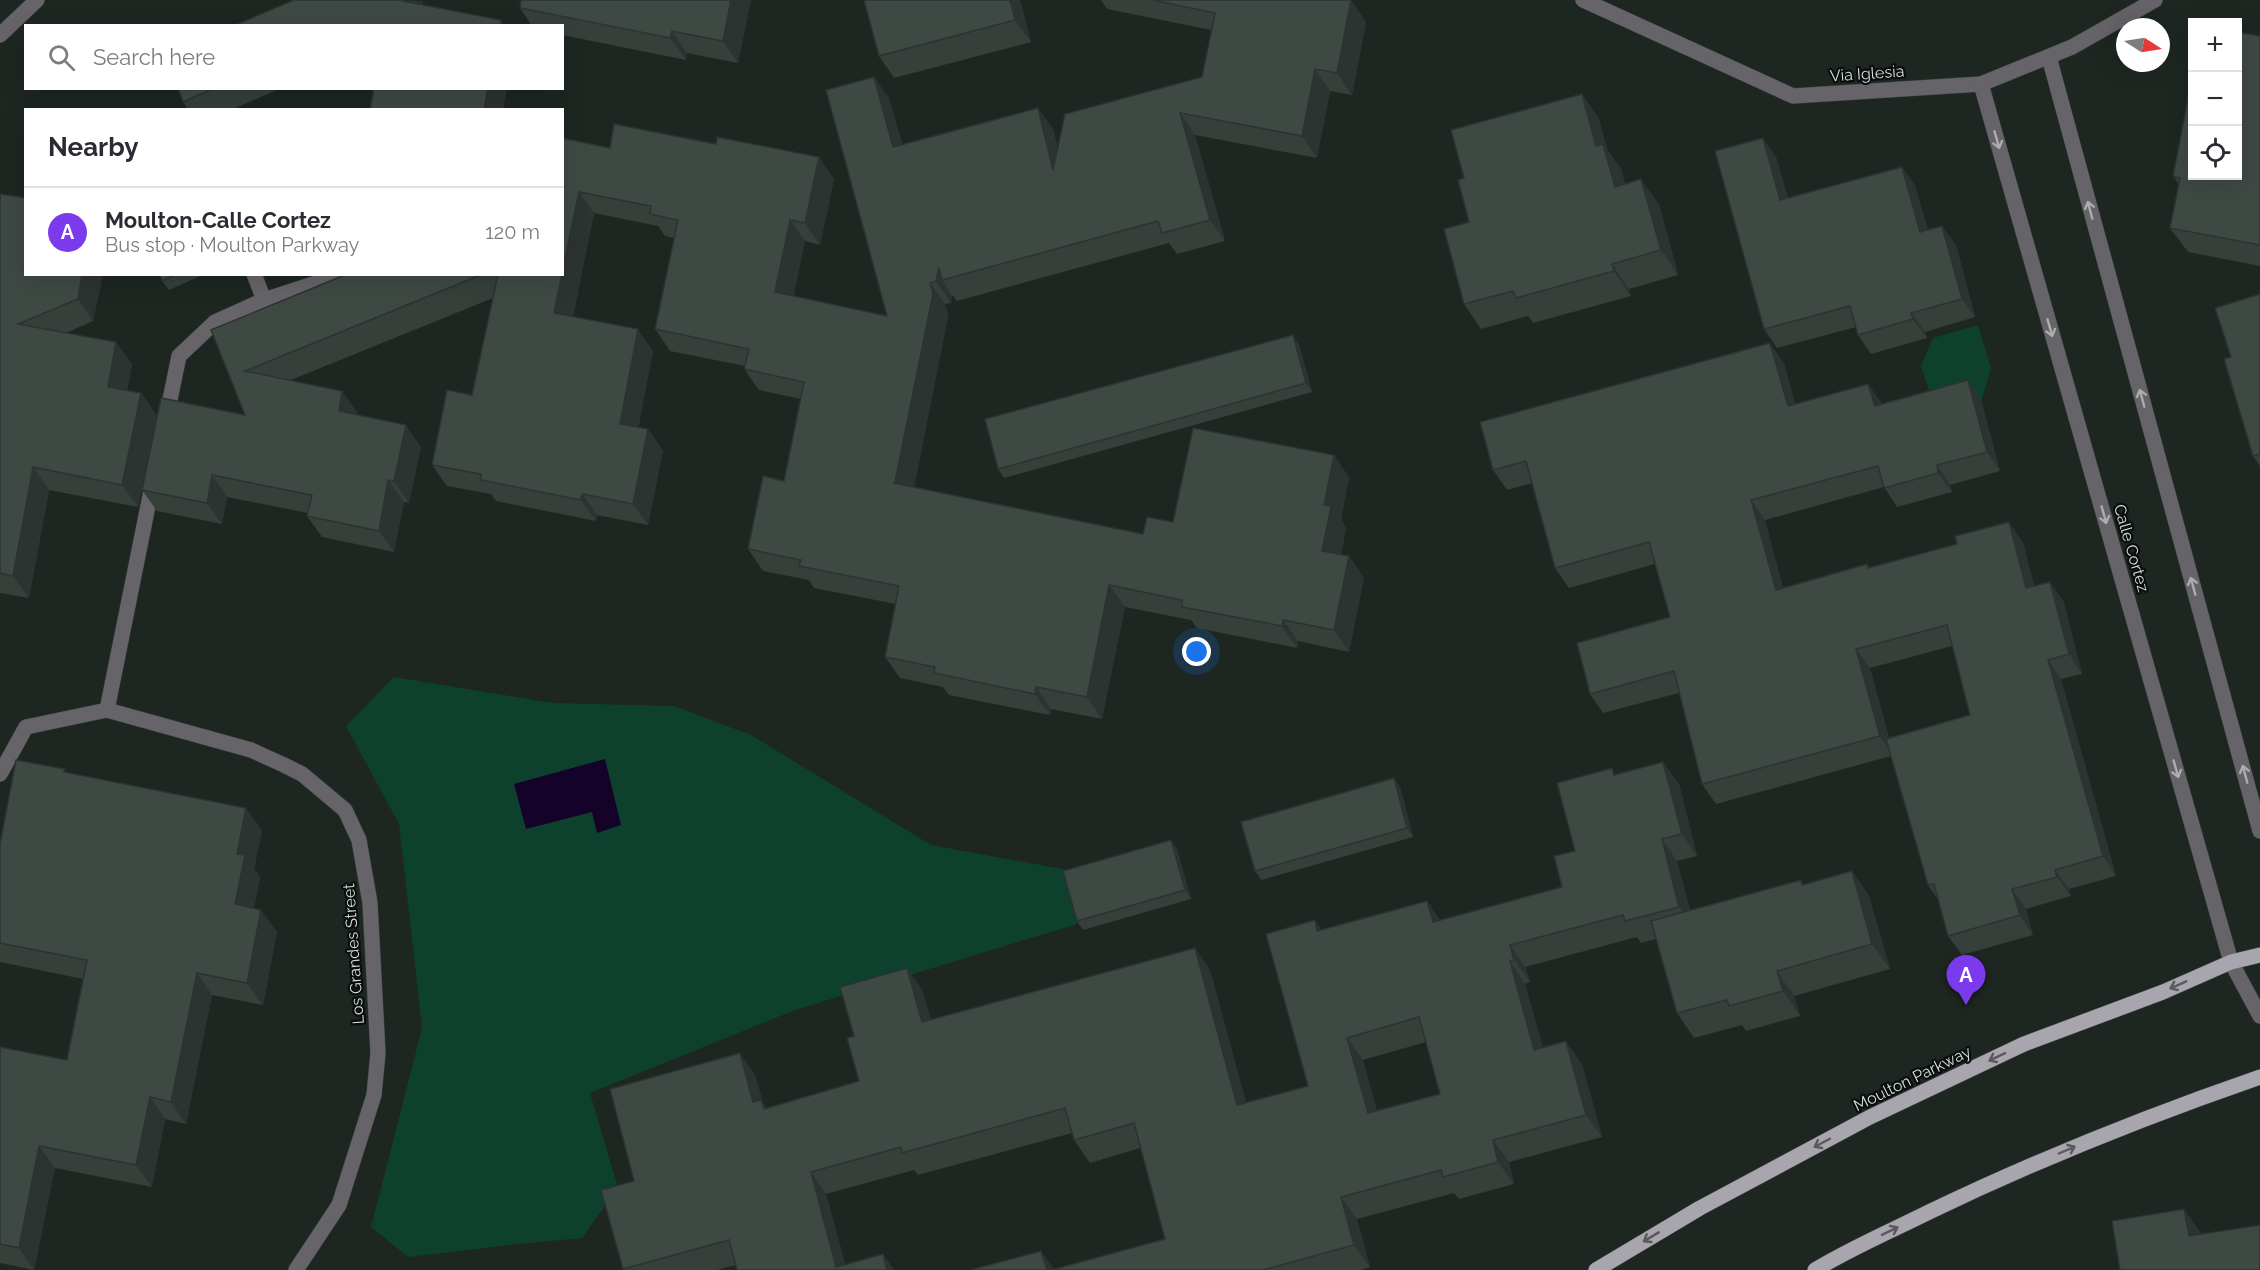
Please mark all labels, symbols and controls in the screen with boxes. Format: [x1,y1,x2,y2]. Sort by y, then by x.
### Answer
north arrow [2116,18,2170,72]
map controls [2188,18,2242,180]
button: + [2188,18,2242,72]
search box [24,24,564,90]
icon: search [45,41,78,74]
text: Search here [93,44,215,70]
street label: Via Iglesia [1829,61,1905,86]
button: − [2188,72,2242,126]
button: locate [2188,126,2242,180]
one-way arrow [1992,130,2003,149]
text: Nearby [48,132,138,162]
one-way arrow [2084,201,2096,220]
text: Moulton-Calle Cortez [105,207,331,233]
text: A [61,220,74,244]
text: 120 m [485,220,540,244]
text: Bus stop · Moulton Parkway [105,233,359,257]
one-way arrow [2045,318,2056,337]
one-way arrow [2136,389,2147,408]
street label: Calle Cortez [2110,502,2153,594]
one-way arrow [2099,505,2110,524]
one-way arrow [2187,577,2198,596]
your location [1182,637,1211,666]
one-way arrow [2171,759,2182,778]
one-way arrow [2238,765,2250,784]
street label: Los Grandes Street [339,882,368,1025]
pin: A [1946,956,1986,1005]
one-way arrow [2169,980,2187,991]
street label: Moulton Parkway [1851,1042,1974,1115]
one-way arrow [1988,1052,2006,1064]
one-way arrow [1813,1138,1831,1149]
one-way arrow [2058,1144,2076,1155]
one-way arrow [1881,1225,1899,1236]
one-way arrow [1643,1231,1660,1243]

